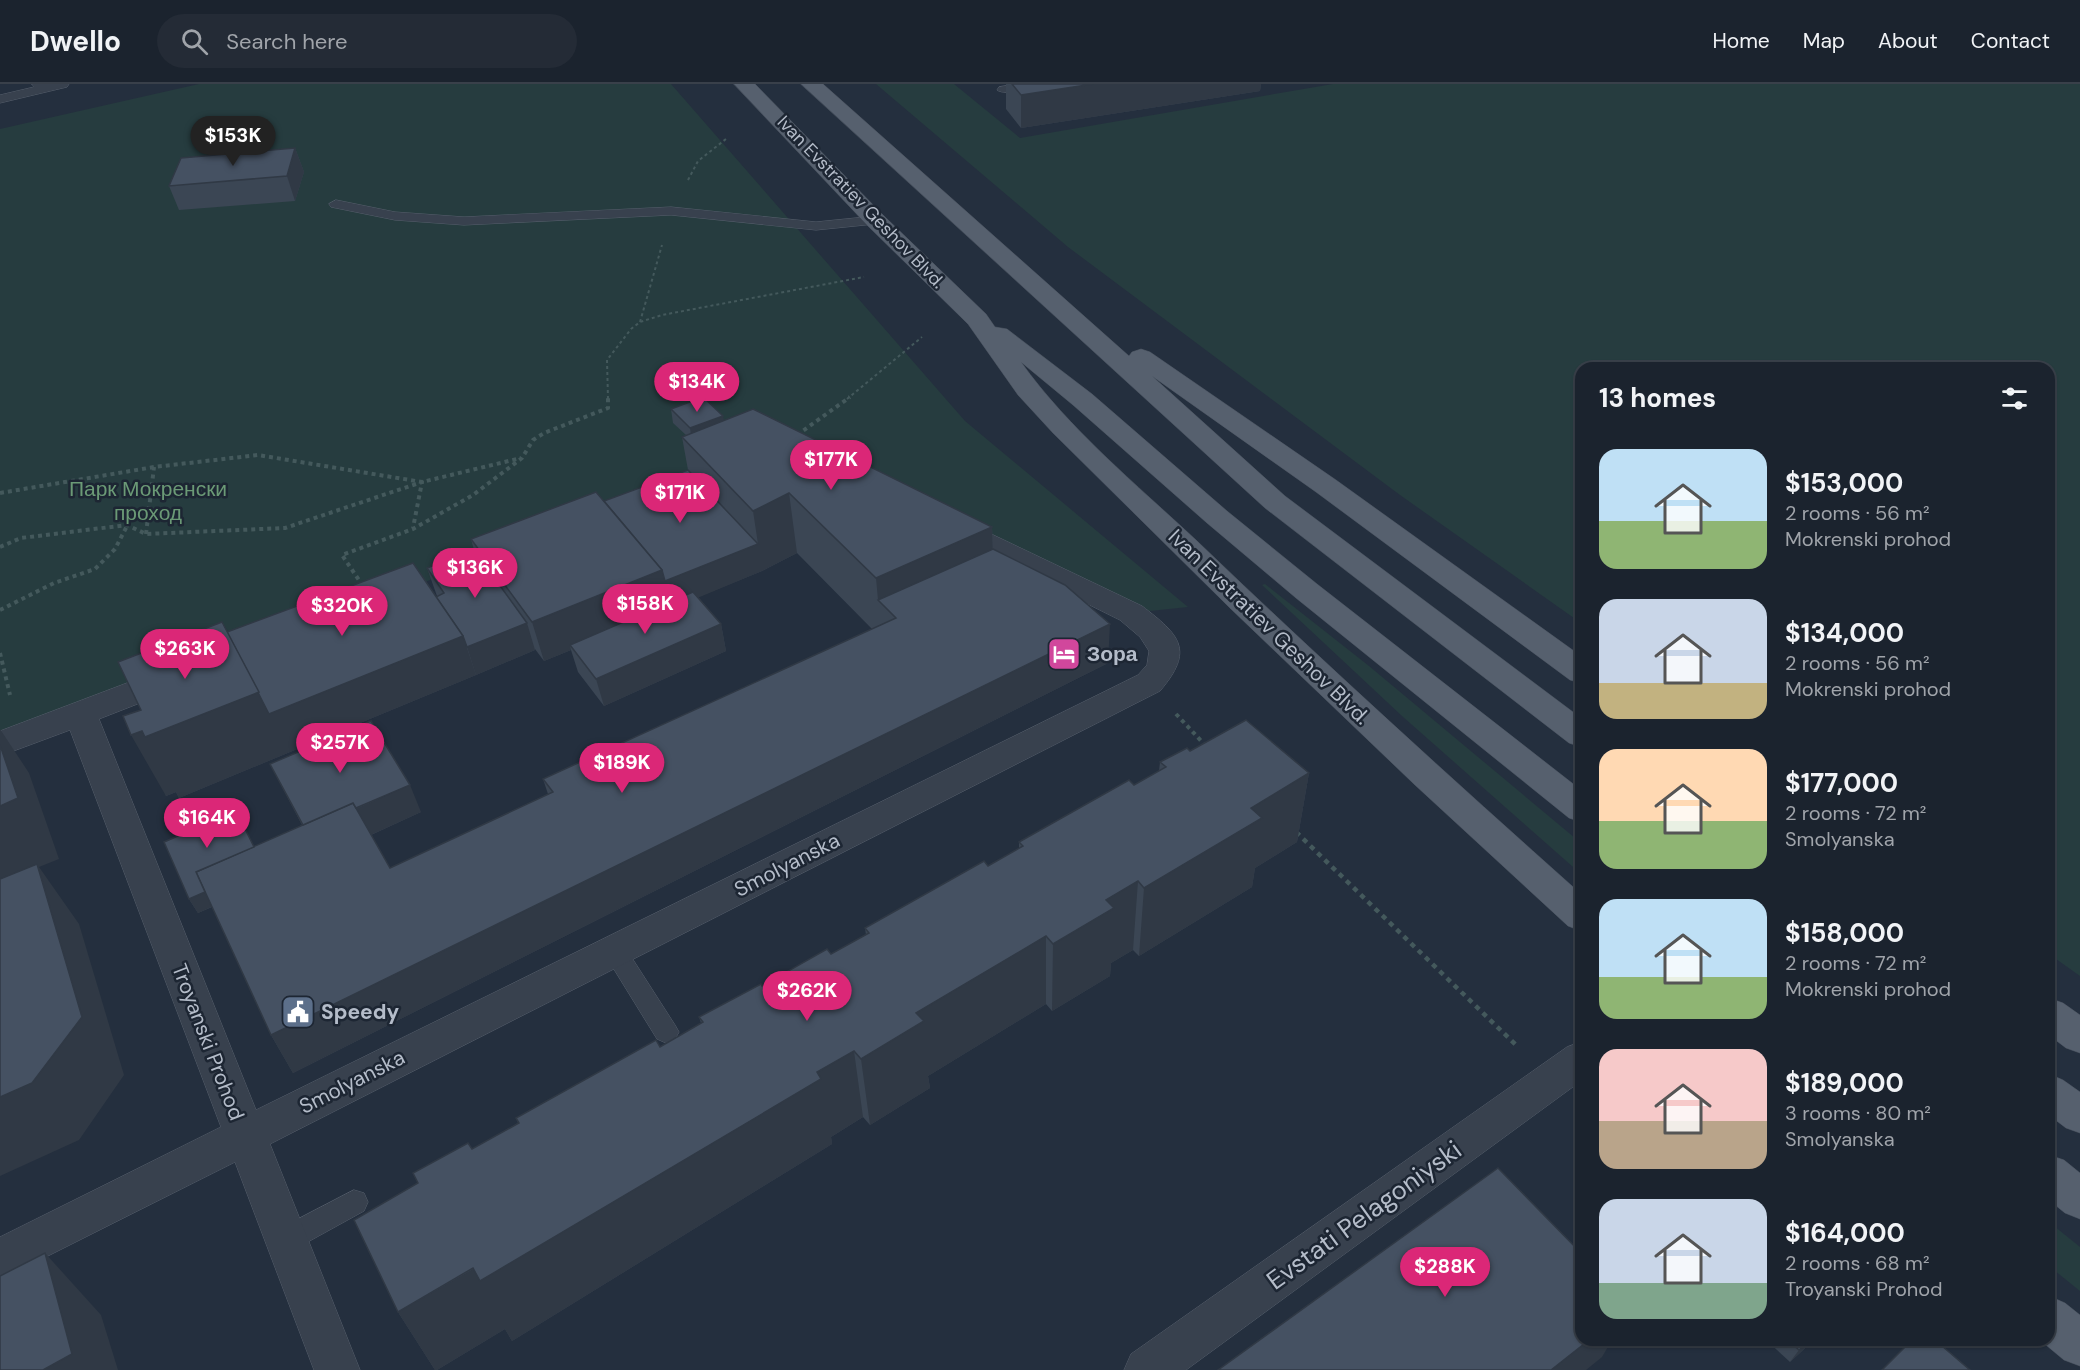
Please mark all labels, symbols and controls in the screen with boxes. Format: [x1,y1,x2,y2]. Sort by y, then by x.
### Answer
search box [157,14,577,68]
text: Dwello [30,23,121,60]
icon: search [178,25,211,58]
text: Search here [226,27,348,56]
text: Home [1712,27,1770,55]
text: Map [1803,27,1845,55]
text: About [1878,27,1938,55]
text: Contact [1971,27,2050,55]
street label: Ivan Evstratiev Geshov Blvd. [772,110,950,294]
pin: $153K [191,116,275,167]
text: $153K [205,122,261,148]
pin: $134K [655,362,739,413]
text: $134K [668,368,726,394]
text: 13 homes [1599,381,1716,415]
icon: filters [1998,382,2031,415]
pin: $177K [789,440,873,491]
text: $177K [804,446,858,472]
text: $153,000 [1785,466,1903,500]
pin: $171K [638,473,722,524]
icon: home [1647,473,1719,545]
park label: Парк Мокренски проход [69,475,227,527]
text: $171K [655,479,705,505]
text: 2 rooms · 56 m² [1785,500,1930,526]
street label: Ivan Evstratiev Geshov Blvd. [1162,523,1376,731]
text: Mokrenski prohod [1785,526,1951,552]
pin: $136K [433,548,517,599]
text: $136K [446,554,504,580]
pin: $158K [603,584,687,635]
pin: $320K [300,586,384,637]
text: $158K [616,590,674,616]
text: $320K [311,592,373,618]
text: $134,000 [1785,616,1904,650]
icon: home [1647,623,1719,695]
pin: $263K [143,629,227,680]
text: $263K [154,635,216,661]
hotel icon: Зора [1046,636,1082,672]
place label: Зора [1087,640,1138,668]
text: 2 rooms · 56 m² [1785,650,1930,676]
text: Mokrenski prohod [1785,676,1951,702]
pin: $257K [298,723,382,774]
text: $257K [310,729,370,755]
pin: $189K [580,743,664,794]
text: $189K [593,749,651,775]
text: $177,000 [1785,766,1898,800]
icon: home [1647,773,1719,845]
pin: $164K [165,798,249,849]
text: 2 rooms · 72 m² [1785,800,1926,826]
text: $164K [178,804,236,830]
street label: Smolyanska [729,826,845,904]
text: Smolyanska [1785,826,1895,852]
text: $158,000 [1785,916,1904,950]
icon: home [1647,923,1719,995]
text: 2 rooms · 72 m² [1785,950,1926,976]
street label: Troyanski Prohod [165,960,251,1124]
pin: $262K [765,971,849,1022]
text: Mokrenski prohod [1785,976,1951,1002]
text: $262K [777,977,837,1003]
public building icon: Speedy [280,994,316,1030]
place label: Speedy [321,998,399,1026]
street label: Smolyanska [294,1043,410,1121]
text: $189,000 [1785,1066,1904,1100]
icon: home [1647,1073,1719,1145]
text: 3 rooms · 80 m² [1785,1100,1931,1126]
text: Smolyanska [1785,1126,1895,1152]
street label: Evstati Pelagoniyski [1260,1133,1468,1297]
text: $164,000 [1785,1216,1905,1250]
icon: home [1647,1223,1719,1295]
pin: $288K [1403,1247,1487,1298]
text: 2 rooms · 68 m² [1785,1250,1930,1276]
text: $288K [1414,1253,1476,1279]
text: Troyanski Prohod [1785,1276,1943,1302]

